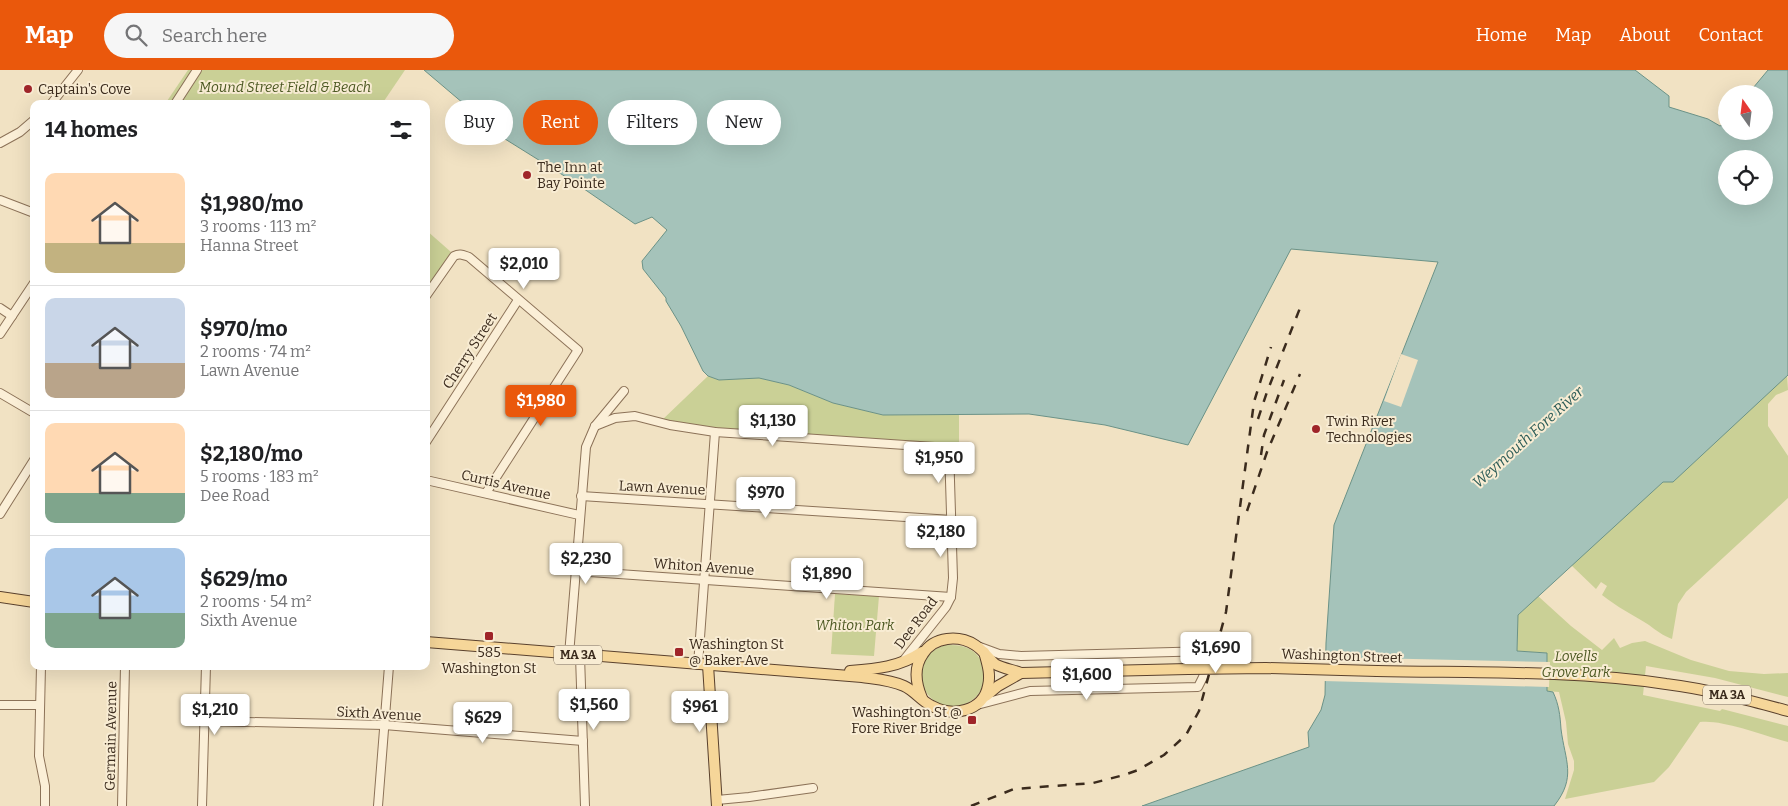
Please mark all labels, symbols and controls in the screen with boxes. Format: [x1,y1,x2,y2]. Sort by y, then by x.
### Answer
search box [104,13,454,58]
text: Map [25,21,74,49]
icon: search [122,21,150,49]
text: Search here [162,24,267,47]
text: Home [1476,24,1527,46]
text: Map [1555,24,1591,46]
text: About [1619,24,1670,46]
text: Contact [1698,24,1763,46]
park label: Mound Street Field & Beach [199,79,371,96]
place label: Captain's Cove [38,81,131,98]
marker: Captain's Cove [22,83,34,95]
north arrow [1718,85,1772,140]
map controls [1718,85,1773,205]
chip: Buy [445,100,513,145]
chip: Rent [523,100,598,145]
chip: Filters [608,100,697,145]
chip: New [707,100,781,145]
icon: filters [387,116,415,144]
text: 14 homes [45,117,138,143]
button: locate [1718,150,1773,205]
place label: The Inn at Bay Pointe [537,159,605,192]
marker: The Inn at Bay Pointe [521,169,533,181]
text: $1,980/mo [200,191,303,217]
icon: home [85,193,145,253]
text: 3 rooms · 113 m² [200,217,316,236]
text: Hanna Street [200,236,299,255]
pin: $2,010 [483,248,565,290]
text: $2,010 [499,254,549,273]
street label: Cherry Street [439,310,501,392]
text: $970/mo [200,316,288,342]
icon: home [85,318,145,378]
text: 2 rooms · 74 m² [200,342,311,361]
text: Lawn Avenue [200,361,299,380]
water label: Weymouth Fore River [1469,382,1588,492]
pin: $1,980 [500,384,582,427]
text: $1,980 [516,391,566,410]
pin: $1,130 [732,404,814,447]
text: $1,130 [750,411,796,430]
place label: Twin River Technologies [1326,413,1412,446]
marker: Twin River Technologies [1310,423,1322,435]
text: $2,180/mo [200,441,303,467]
pin: $1,950 [898,442,980,484]
icon: home [85,443,145,503]
text: $1,950 [915,448,963,467]
street label: Curtis Avenue [460,466,552,504]
text: 5 rooms · 183 m² [200,467,319,486]
pin: $970 [736,476,796,519]
street label: Lawn Avenue [618,477,706,499]
text: $970 [747,483,785,502]
text: Dee Road [200,486,270,505]
pin: $2,180 [900,516,982,558]
text: $2,180 [916,522,966,541]
pin: $2,230 [545,542,627,585]
text: $2,230 [560,549,612,568]
street label: Whiton Avenue [653,555,755,579]
pin: $1,890 [786,558,868,600]
text: $1,890 [802,564,852,583]
text: $629/mo [200,566,288,592]
icon: home [85,568,145,628]
text: 2 rooms · 54 m² [200,592,312,611]
street label: Dee Road [891,594,941,652]
text: Sixth Avenue [200,611,297,630]
park label: Whiton Park [816,617,895,634]
marker: 585 Washington St [483,630,495,642]
pin: $1,690 [1175,632,1257,674]
place label: Washington St @ Baker Ave [689,636,784,669]
text: $1,690 [1191,638,1241,657]
place label: 585 Washington St [442,644,536,677]
street label: Washington Street [1281,645,1403,667]
road number: MA 3A [554,646,602,664]
marker: Washington St @ Baker Ave [673,646,685,658]
park label: Lovells Grove Park [1542,648,1611,681]
pin: $1,600 [1046,658,1128,701]
text: $1,600 [1062,665,1112,684]
street label: Germain Avenue [102,681,120,791]
road number: MA 3A [1703,686,1751,704]
pin: $1,560 [553,688,635,731]
pin: $961 [670,690,730,733]
pin: $1,210 [174,694,256,736]
text: $1,560 [570,695,618,714]
text: $961 [682,697,718,716]
text: $1,210 [192,700,238,719]
pin: $629 [453,702,513,744]
street label: Sixth Avenue [336,703,422,725]
place label: Washington St @ Fore River Bridge [851,704,962,737]
text: $629 [464,708,502,727]
marker: Washington St @ Fore River Bridge [966,714,978,726]

